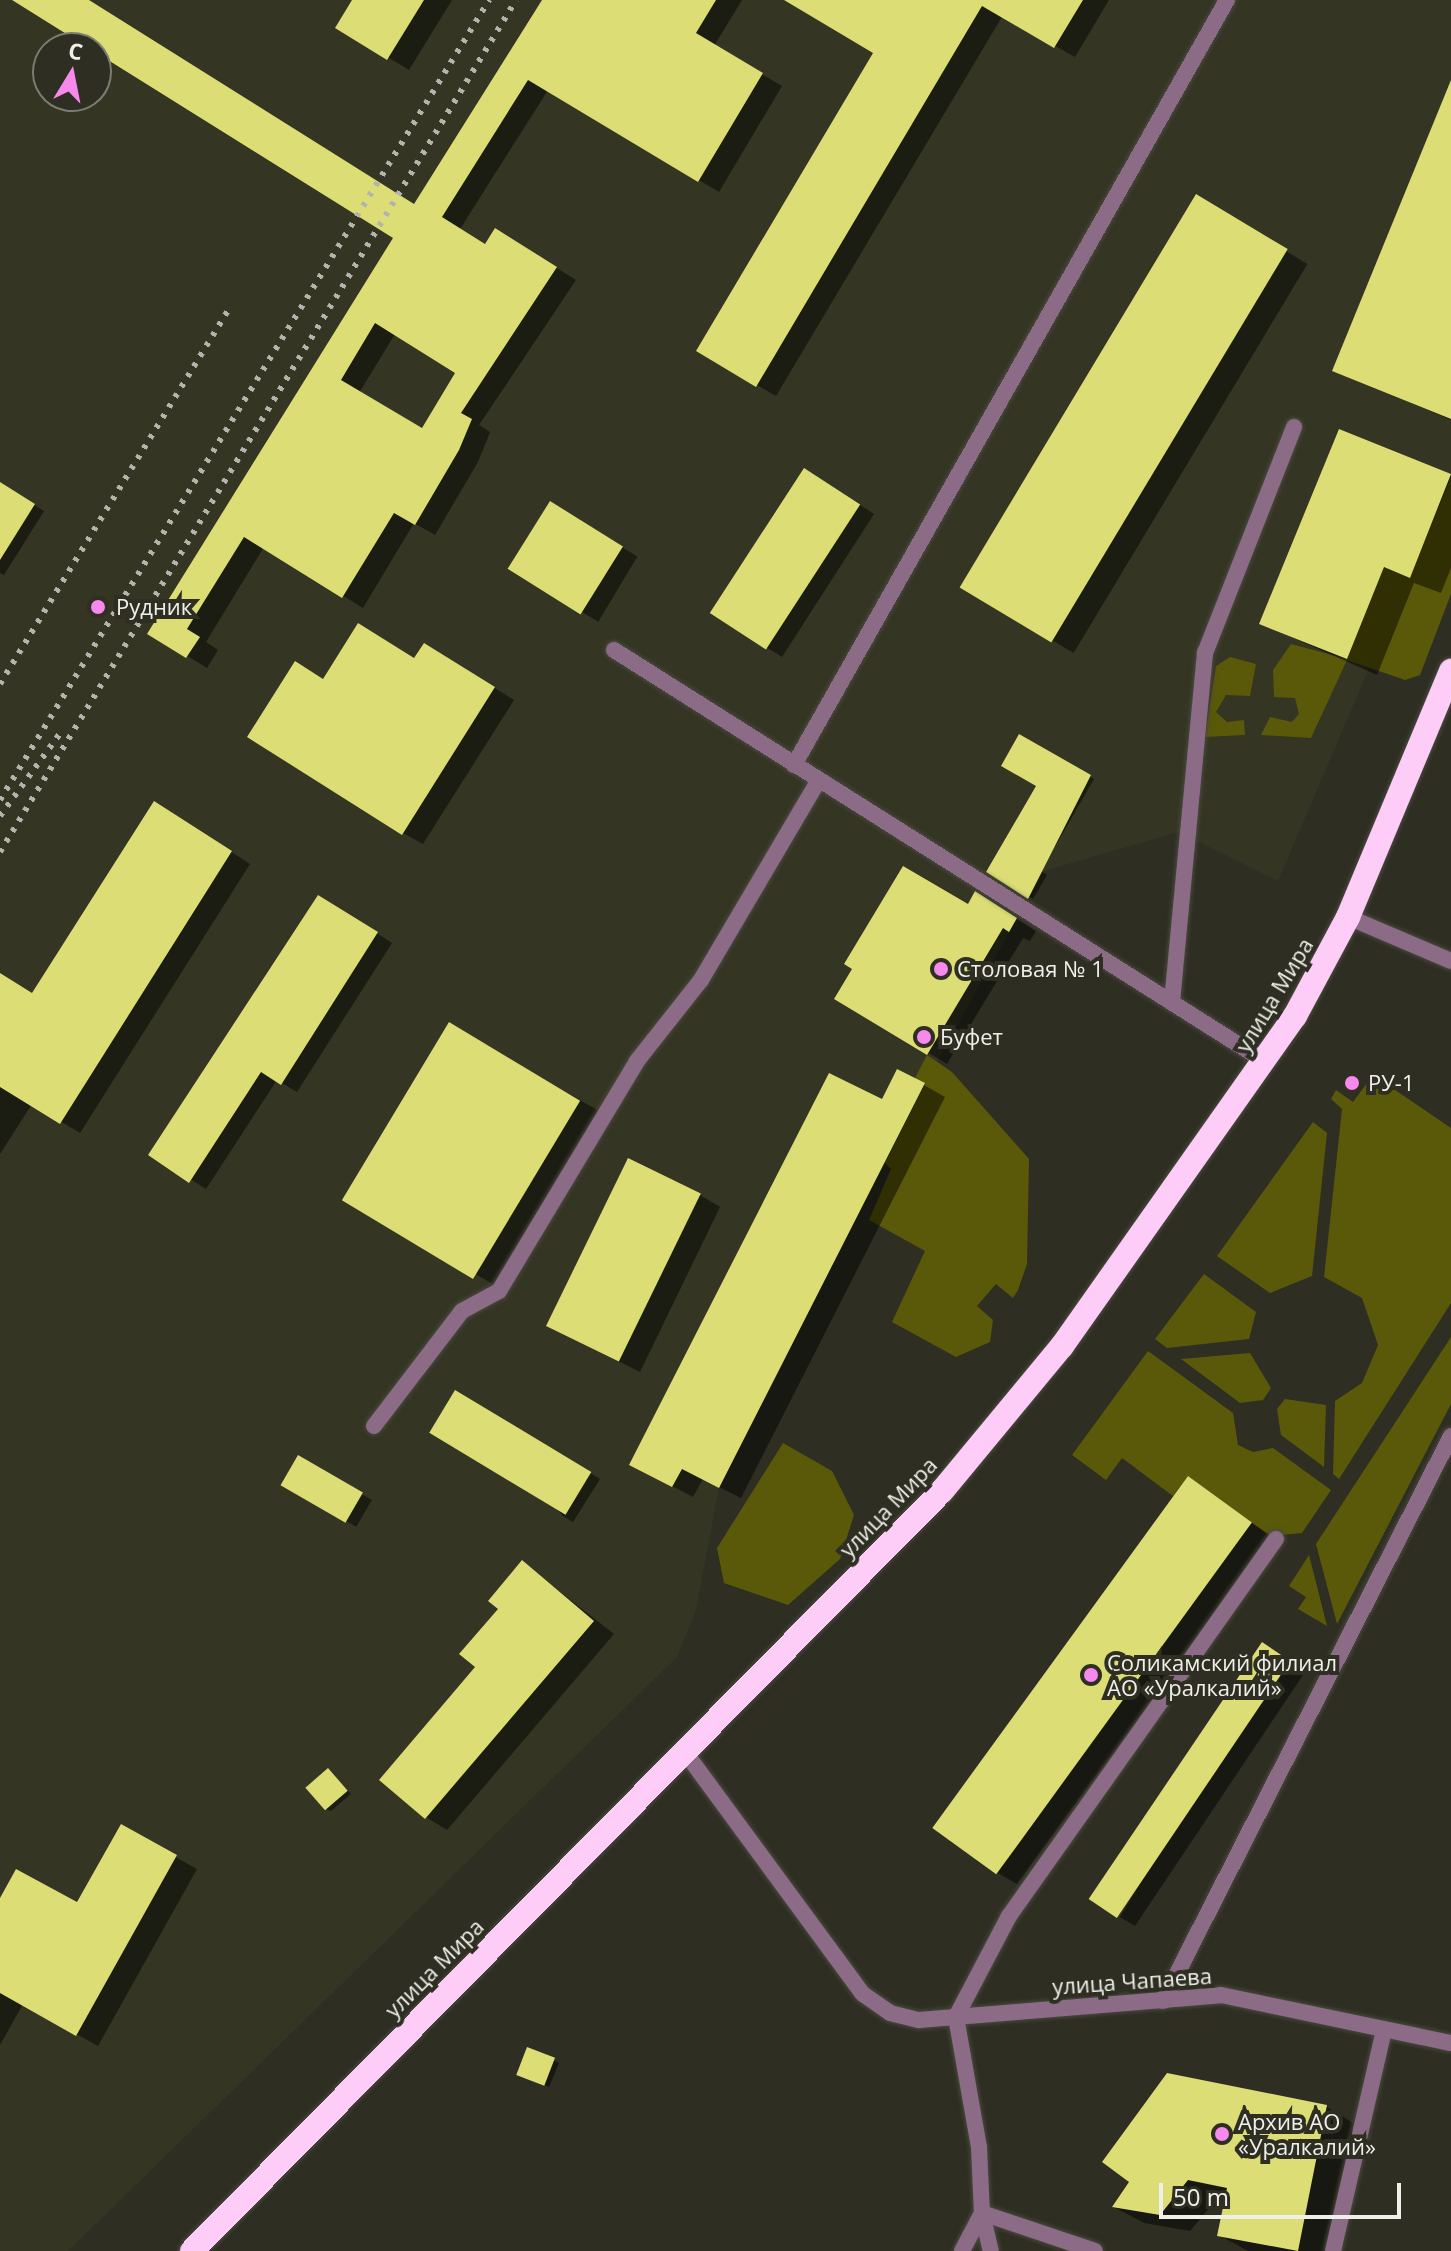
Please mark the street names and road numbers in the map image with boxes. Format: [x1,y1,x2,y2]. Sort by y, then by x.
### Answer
street label: улица Мира [1230,933,1318,1057]
street label: улица Мира [834,1452,942,1562]
street label: улица Мира [379,1913,489,2023]
street label: улица Чапаева [1051,1962,1213,2000]

